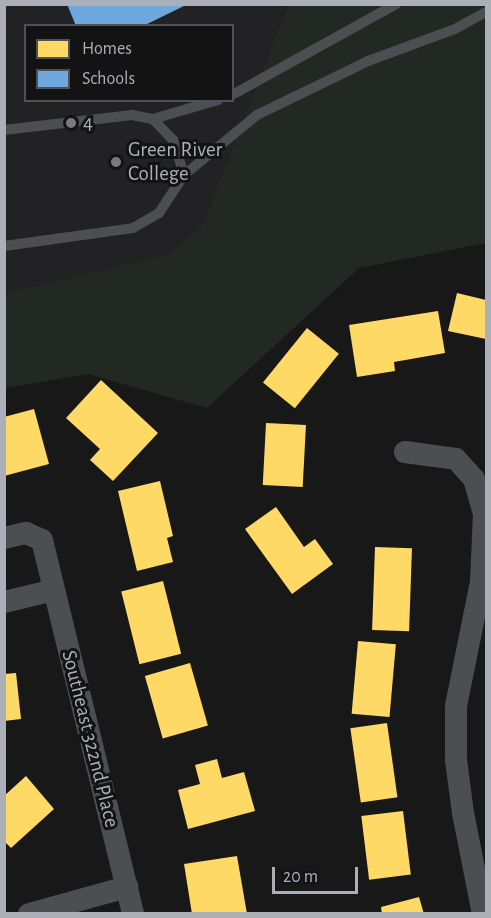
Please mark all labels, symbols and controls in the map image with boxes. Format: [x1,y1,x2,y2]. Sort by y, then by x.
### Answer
legend [24,24,234,102]
text: Homes [82,40,132,58]
text: Schools [82,70,135,88]
place label: 4 [83,110,93,136]
marker: 4 [64,116,78,130]
place label: Green River College [128,137,222,187]
marker: Green River College [109,155,123,169]
street label: Southeast 322nd Place [56,648,124,830]
scale bar [275,855,360,893]
text: 20 m [283,868,318,886]

